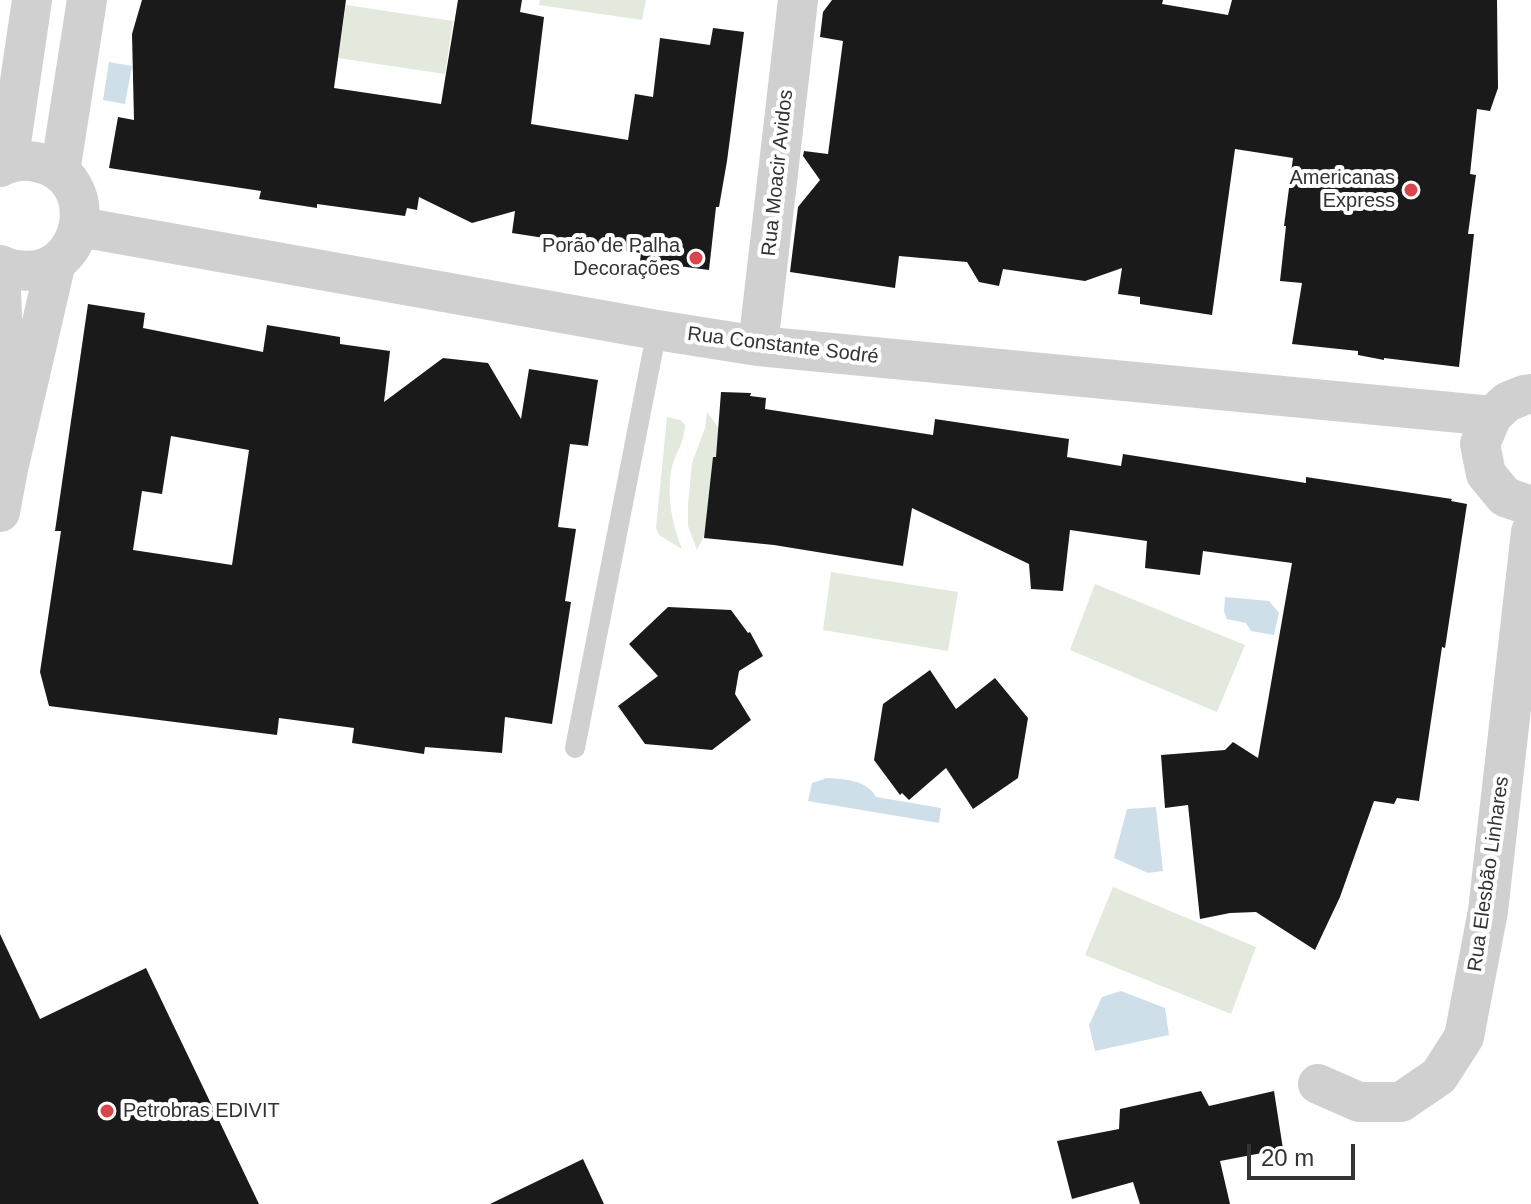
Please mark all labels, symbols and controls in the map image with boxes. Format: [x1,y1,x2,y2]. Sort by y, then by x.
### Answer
street label: Rua Moacir Avidos [757,88,799,258]
place label: Americanas Express [1289,166,1395,213]
marker: Americanas Express [1402,181,1420,199]
place label: Porão de Palha Decorações [542,234,680,281]
marker: Porão de Palha Decorações [687,249,705,267]
street label: Rua Constante Sodré [686,322,880,370]
street label: Rua Elesbão Linhares [1463,775,1515,973]
place label: Petrobras EDIVIT [123,1099,280,1123]
marker: Petrobras EDIVIT [98,1102,116,1120]
scale bar [1251,1128,1359,1178]
text: 20 m [1261,1144,1314,1171]

